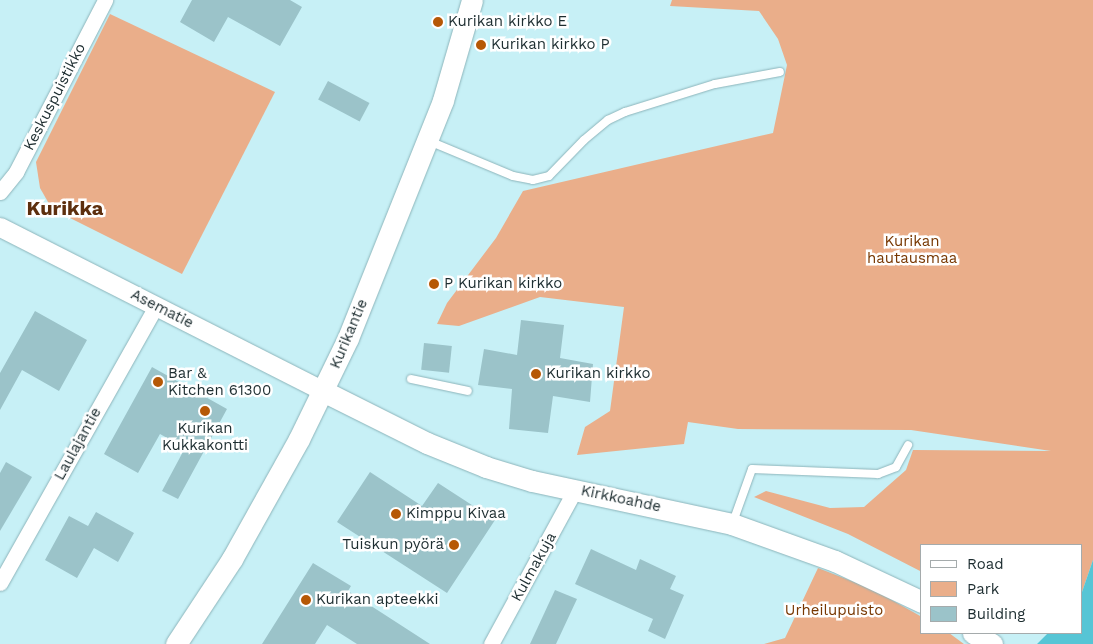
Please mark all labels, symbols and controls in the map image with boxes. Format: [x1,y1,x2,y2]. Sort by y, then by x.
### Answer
place label: Kurikan kirkko E [448,13,567,31]
marker: Kurikan kirkko E [432,16,444,28]
place label: Kurikan kirkko P [491,36,610,54]
marker: Kurikan kirkko P [475,39,487,51]
street label: Keskuspuistikko [20,40,90,154]
district label: Kurikka [27,196,103,220]
park label: Kurikan hautausmaa [867,232,957,267]
place label: P Kurikan kirkko [444,275,563,293]
marker: P Kurikan kirkko [428,278,440,290]
street label: Asematie [128,286,196,332]
street label: Kurikantie [326,297,372,371]
place label: Bar & Kitchen 61300 [168,364,271,399]
place label: Kurikan kirkko [546,365,650,383]
marker: Kurikan kirkko [530,368,542,380]
marker: Bar & Kitchen 61300 [152,376,164,388]
street label: Laulajantie [51,404,105,484]
marker: Kurikan Kukkakontti [199,405,211,417]
place label: Kurikan Kukkakontti [162,419,248,454]
street label: Kirkkoahde [579,482,663,516]
place label: Kimppu Kivaa [406,505,506,523]
marker: Kimppu Kivaa [390,508,402,520]
street label: Kulmakuja [508,529,560,605]
place label: Tuiskun pyörä [342,536,444,554]
marker: Tuiskun pyörä [448,539,460,551]
legend [920,544,1083,634]
text: Road [967,555,1004,573]
text: Park [967,580,999,598]
place label: Kurikan apteekki [316,591,438,609]
marker: Kurikan apteekki [300,594,312,606]
park label: Urheilupuisto [785,602,883,620]
text: Building [967,605,1025,623]

